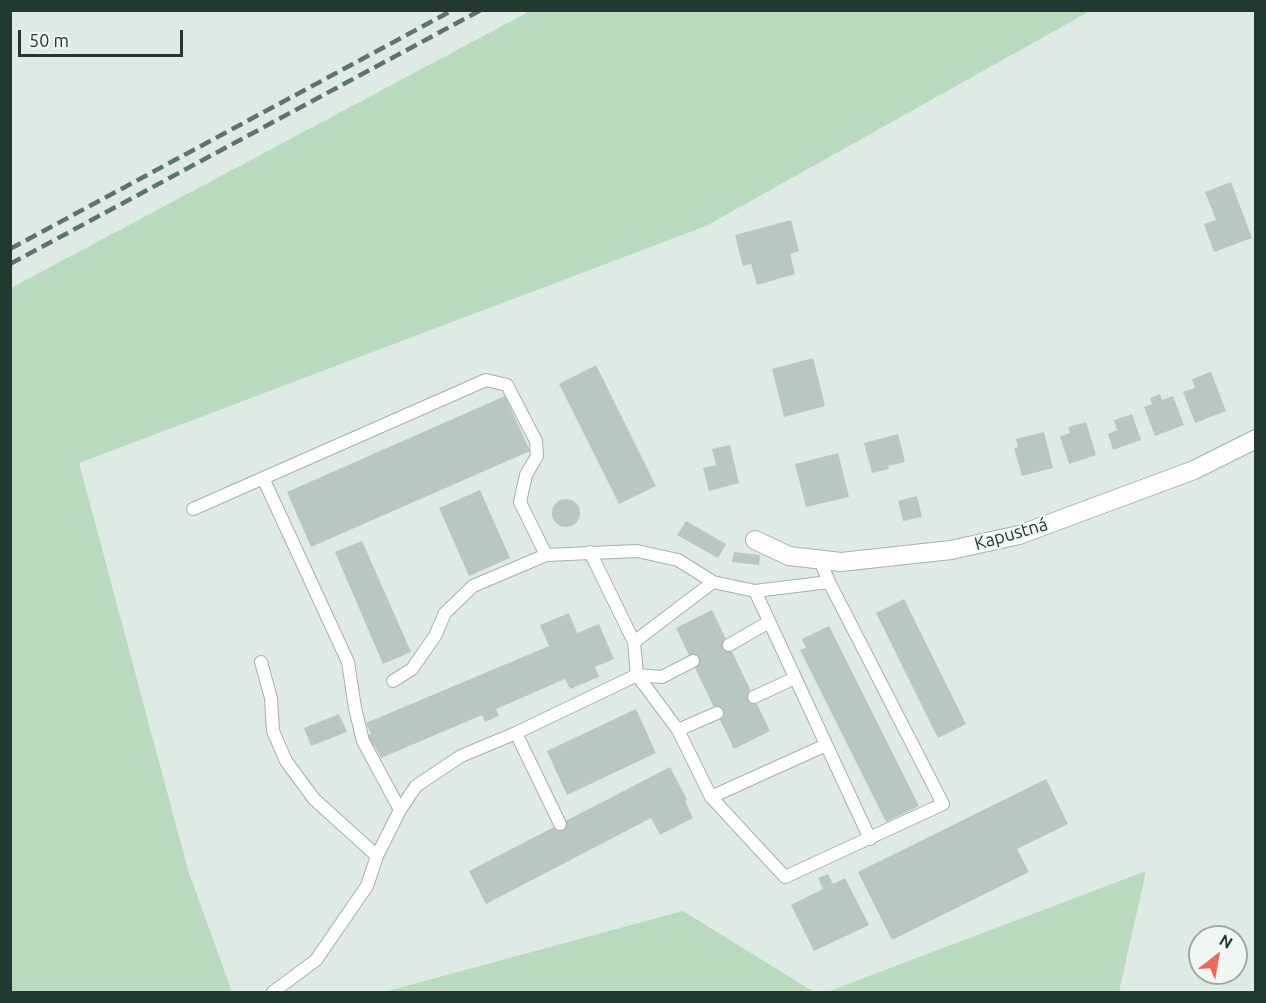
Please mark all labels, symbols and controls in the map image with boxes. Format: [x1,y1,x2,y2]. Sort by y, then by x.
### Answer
scale bar [21,18,186,56]
text: 50 m [29,30,69,50]
street label: Kapustná [972,513,1050,555]
north arrow [1188,925,1248,985]
text: N [1216,930,1236,952]

